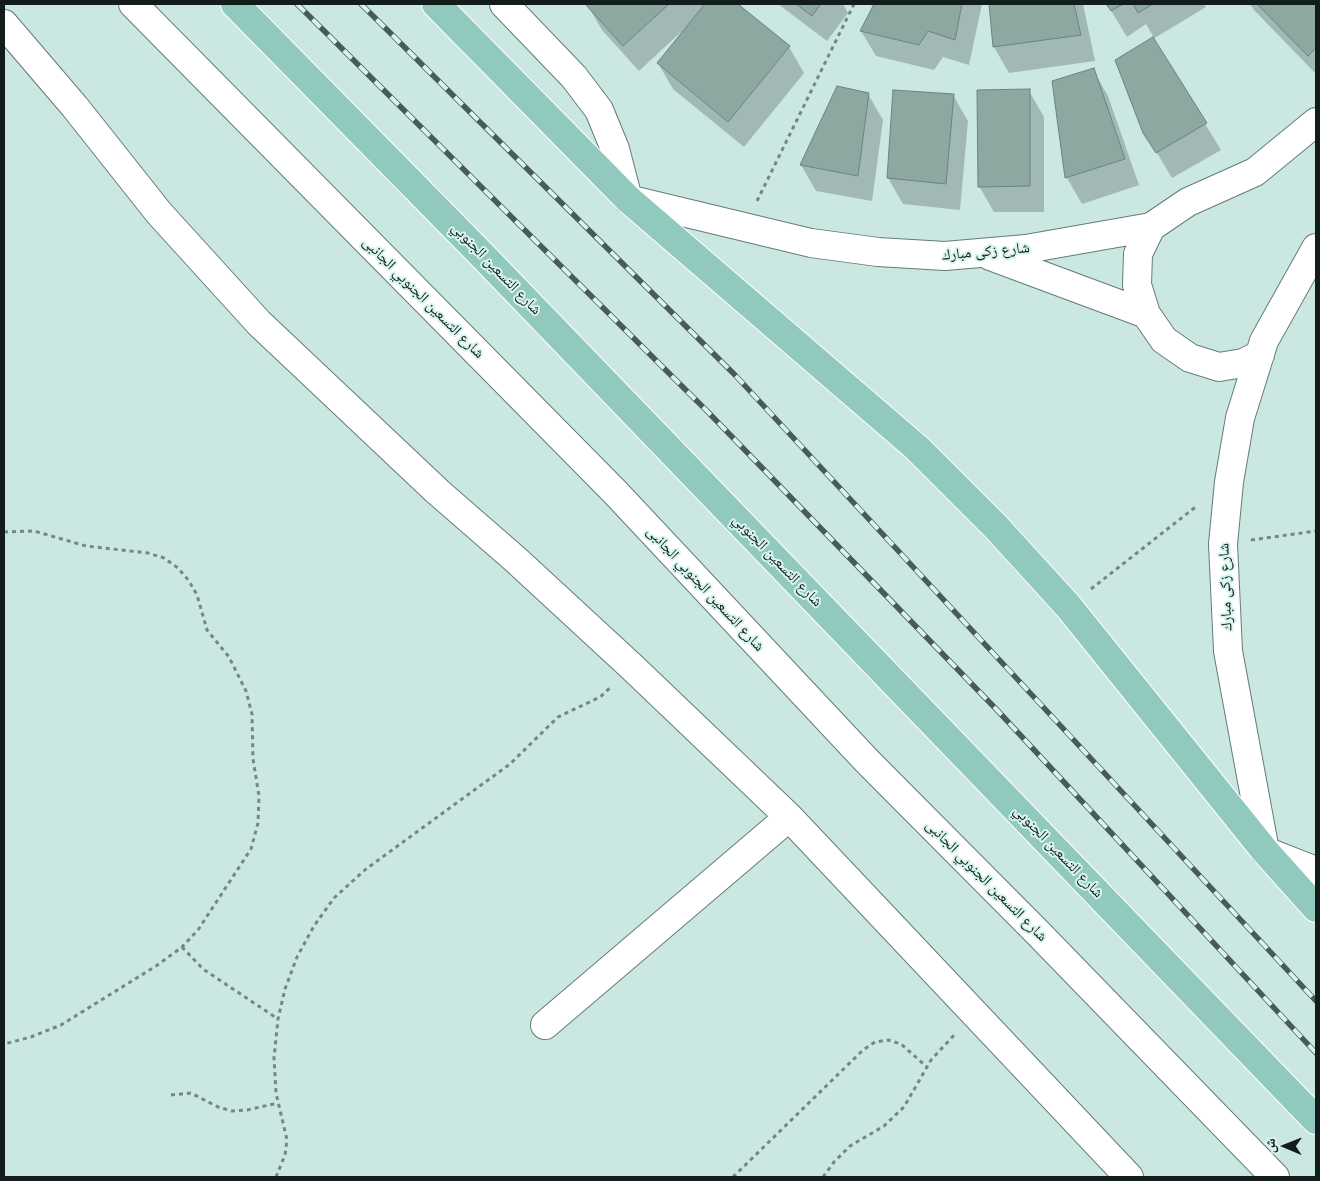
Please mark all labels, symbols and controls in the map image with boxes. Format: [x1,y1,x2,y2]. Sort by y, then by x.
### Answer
street label: شارع التسعين الجنوبي [447,219,545,319]
street label: شارع التسعين الجنوبي الجانبى [358,233,488,363]
street label: شارع زكى مبارك [941,239,1031,265]
street label: شارع التسعين الجنوبي [728,511,826,611]
street label: شارع التسعين الجنوبي الجانبى [642,523,768,655]
street label: شارع زكى مبارك [1215,543,1237,631]
street label: شارع التسعين الجنوبي [1009,802,1107,902]
street label: شارع التسعين الجنوبي الجانبى [921,816,1051,946]
north arrow [1260,1121,1310,1171]
text: ش [1261,1138,1279,1153]

